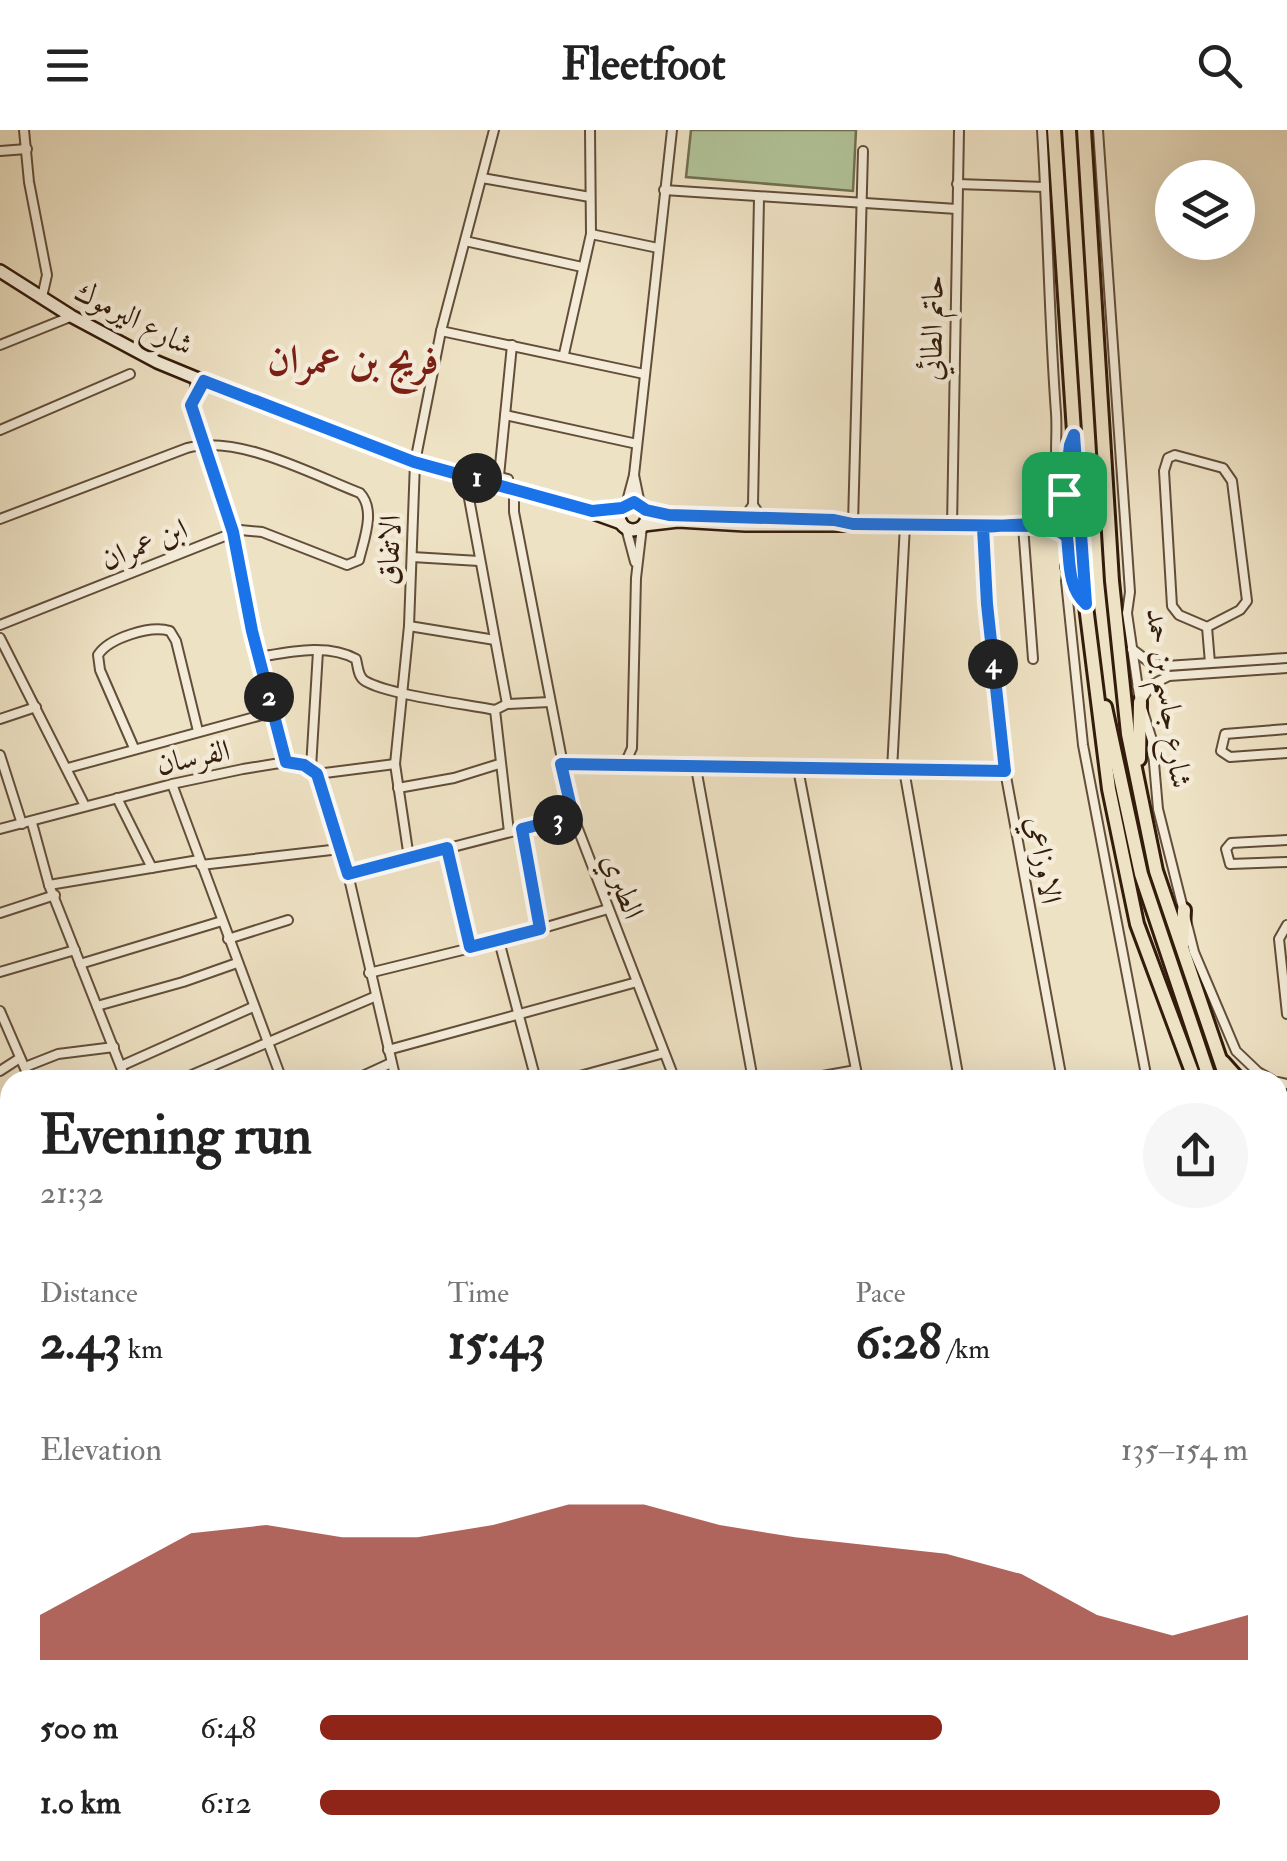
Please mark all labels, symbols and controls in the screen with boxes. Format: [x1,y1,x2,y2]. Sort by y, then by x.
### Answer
text: Fleetfoot [561,37,726,93]
icon: menu [40,38,95,93]
icon: search [1192,38,1247,93]
map controls [1155,160,1255,260]
button: layers [1155,160,1255,260]
street label: شارع اليرموك [65,273,199,369]
street label: حاتم الطائي [913,275,959,382]
district label: فريج بن عمران [267,335,439,394]
pin [1022,452,1107,537]
pin: 1 [452,453,502,503]
text: 1 [472,460,482,495]
icon: arrive [1037,467,1092,522]
street label: ابن عمران [95,510,193,579]
street label: الاتفاق [370,514,409,586]
street label: شارع جاسم بن حمد [1128,605,1199,792]
pin: 4 [968,639,1018,689]
text: 4 [985,646,1001,681]
pin: 2 [244,672,294,722]
text: 2 [262,679,276,714]
street label: الفرسان [153,732,233,783]
pin: 3 [533,795,583,845]
text: 3 [553,802,563,837]
street label: الاوزاعي [1013,813,1069,908]
street label: الطبري [588,848,652,926]
text: Evening run [40,1101,312,1170]
button: share [1143,1103,1248,1208]
text: 21:32 [40,1173,104,1213]
text: Distance [40,1276,138,1311]
text: Time [448,1276,509,1311]
text: Pace [855,1276,906,1311]
text: 2.43 [40,1311,122,1374]
text: 15:43 [448,1311,546,1374]
text: 6:28 [855,1311,942,1374]
text: km [122,1332,163,1367]
text: /km [942,1332,990,1367]
text: Elevation [40,1430,162,1470]
text: 135–154 m [1121,1430,1248,1470]
text: 500 m [40,1708,118,1748]
text: 6:48 [200,1708,256,1748]
text: 1.0 km [40,1783,121,1823]
text: 6:12 [200,1783,252,1823]

